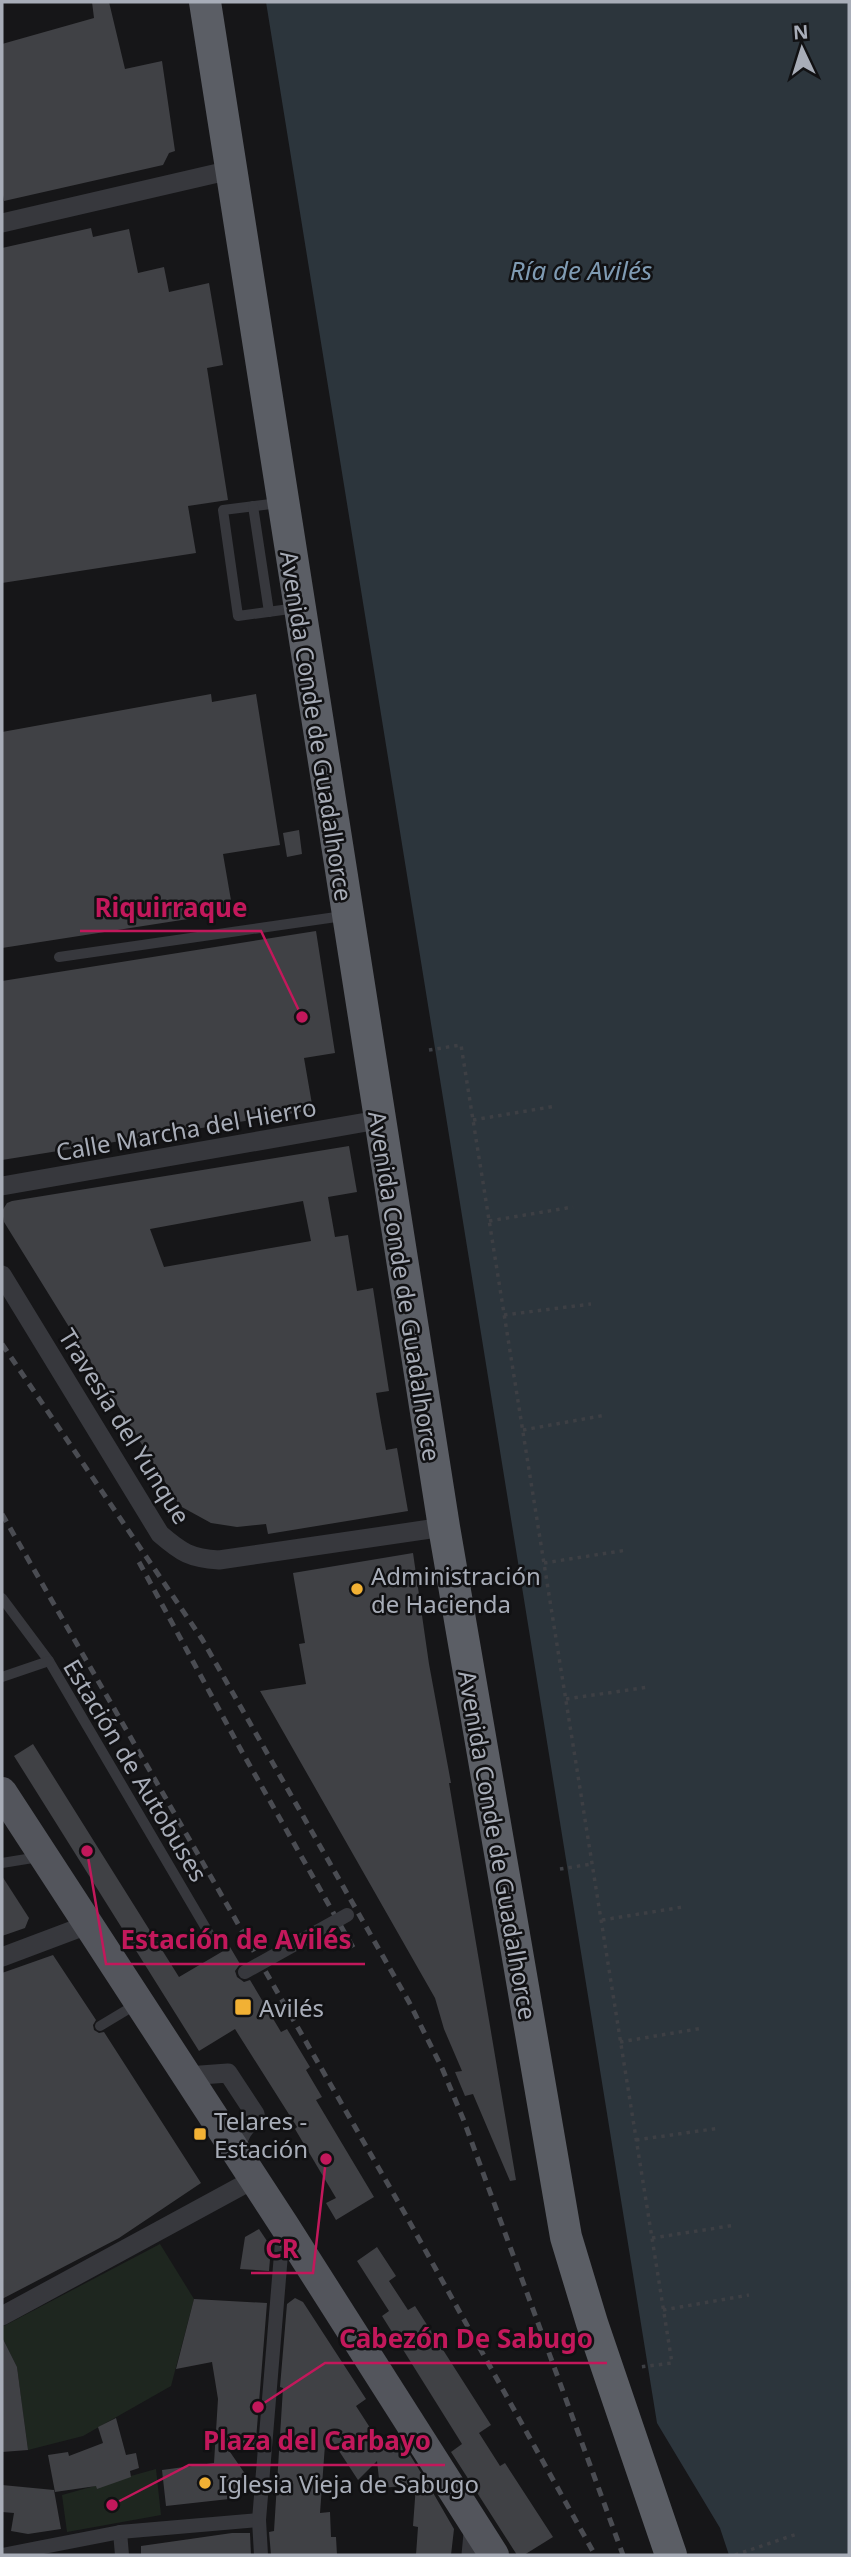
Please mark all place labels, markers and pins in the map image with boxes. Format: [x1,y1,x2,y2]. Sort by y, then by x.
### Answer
callout: Riquirraque [80,884,261,931]
place label: Administración de Hacienda [371,1559,541,1620]
marker: Administración de Hacienda [349,1581,365,1597]
callout: Estación de Avilés [106,1917,365,1964]
place label: Avilés [259,1991,324,2024]
marker: Avilés [233,1997,253,2017]
place label: Telares - Estación [214,2104,308,2165]
marker: Telares - Estación [192,2126,208,2142]
callout: CR [251,2226,313,2273]
callout: Cabezón De Sabugo [325,2316,607,2363]
callout: Plaza del Carbayo [189,2418,445,2465]
place label: Iglesia Vieja de Sabugo [219,2467,479,2500]
marker: Iglesia Vieja de Sabugo [197,2475,213,2491]

